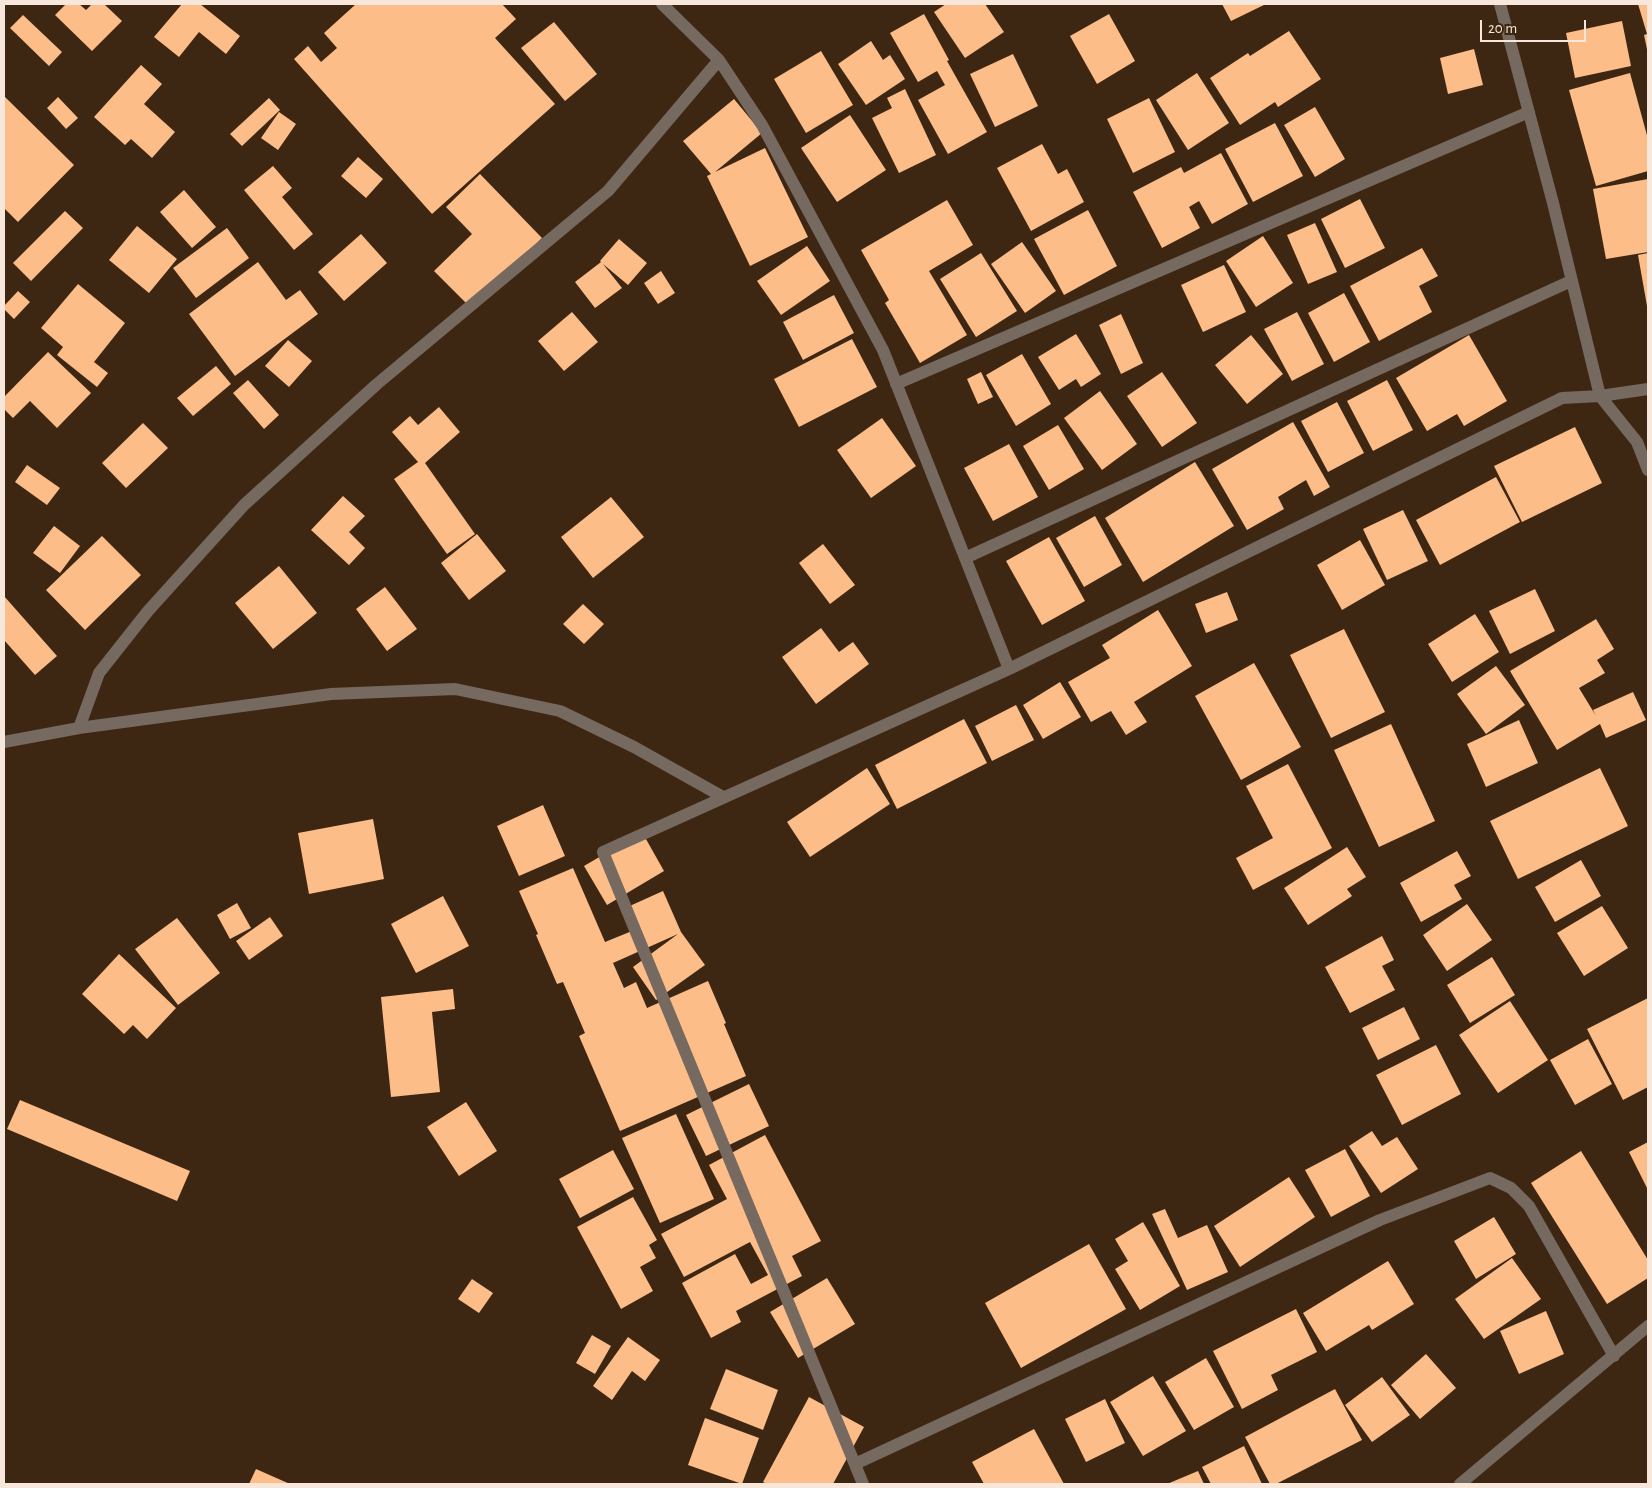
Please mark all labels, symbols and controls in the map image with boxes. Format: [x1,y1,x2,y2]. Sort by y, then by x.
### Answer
scale bar [1482,10,1588,42]
text: 20 m [1488,21,1517,36]

